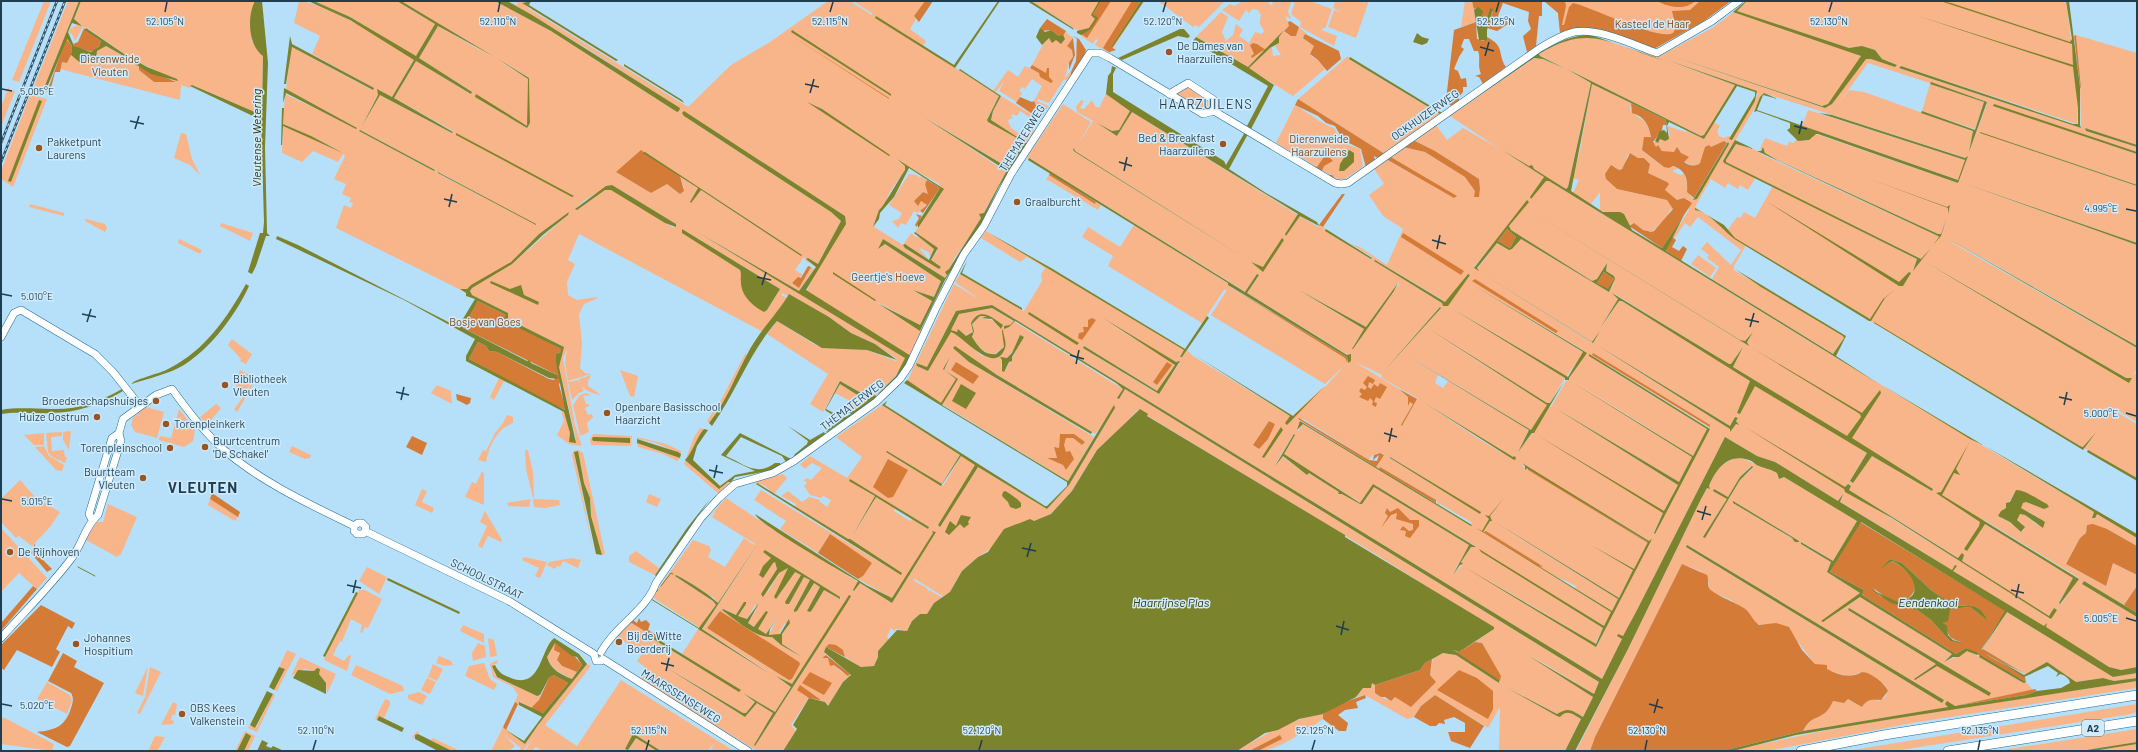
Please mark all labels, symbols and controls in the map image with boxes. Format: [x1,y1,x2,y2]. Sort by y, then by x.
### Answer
text: 52.105°N [146,15,184,27]
text: 52.110°N [480,15,516,27]
text: 52.115°N [812,15,848,27]
text: 52.120°N [1144,15,1182,27]
text: 52.125°N [1477,15,1515,27]
text: 52.130°N [1810,15,1848,27]
park label: Kasteel de Haar [1615,17,1689,30]
place label: De Dames van Haarzuilens [1177,39,1243,65]
marker: De Dames van Haarzuilens [1164,47,1174,57]
park label: Dierenweide Vleuten [80,52,140,78]
text: 5.005°E [20,85,54,97]
street label: OCKHUIZERWEG [1388,86,1461,143]
water label: Vleutense Wetering [249,89,263,187]
district label: HAARZUILENS [1159,96,1253,112]
street label: THEMATERWEG [996,102,1047,174]
place label: Bed & Breakfast Haarzuilens [1138,131,1215,157]
park label: Dierenweide Haarzuilens [1289,132,1349,158]
place label: Pakketpunt Laurens [47,135,102,161]
marker: Bed & Breakfast Haarzuilens [1218,139,1228,149]
marker: Pakketpunt Laurens [34,143,44,153]
place label: Graalburcht [1025,195,1081,208]
marker: Graalburcht [1012,197,1022,207]
text: 4.995°E [2084,202,2118,214]
park label: Geertje's Hoeve [851,270,925,283]
text: 5.010°E [21,290,53,302]
park label: Bosje van Goes [449,315,521,328]
place label: Bibliotheek Vleuten [233,372,288,398]
street label: THEMATERWEG [817,376,886,433]
marker: Bibliotheek Vleuten [220,380,230,390]
place label: Broederschapshuisjes [42,394,148,407]
marker: Broederschapshuisjes [151,396,161,406]
place label: Openbare Basisschool Haarzicht [615,400,720,426]
text: 5.000°E [2084,407,2118,419]
marker: Openbare Basisschool Haarzicht [602,408,612,418]
place label: Huize Oostrum [19,410,89,423]
marker: Huize Oostrum [92,412,102,422]
place label: Torenpleinkerk [174,417,246,430]
marker: Torenpleinkerk [161,419,171,429]
place label: Buurtcentrum 'De Schakel' [213,434,280,460]
place label: Torenpleinschool [80,441,162,454]
marker: Buurtcentrum 'De Schakel' [200,442,210,452]
marker: Torenpleinschool [165,443,175,453]
place label: Buurtteam Vleuten [84,465,135,491]
marker: Buurtteam Vleuten [138,473,148,483]
district label: VLEUTEN [168,478,238,496]
text: 5.015°E [21,495,53,507]
place label: De Rijnhoven [18,545,80,558]
marker: De Rijnhoven [5,547,15,557]
street label: SCHOOLSTRAAT [449,555,525,602]
water label: Haarrijnse Plas [1133,595,1210,609]
water label: Eendenkooi [1898,595,1958,609]
text: 5.005°E [2084,612,2118,624]
place label: Bij de Witte Boerderij [627,629,682,655]
place label: Johannes Hospitium [84,631,133,657]
marker: Bij de Witte Boerderij [614,637,624,647]
marker: Johannes Hospitium [71,639,81,649]
street label: MAARSSENSEWEG [639,666,723,725]
text: 5.020°E [20,699,54,711]
place label: OBS Kees Valkenstein [190,701,245,727]
marker: OBS Kees Valkenstein [177,709,187,719]
road number: A2 [2082,720,2104,736]
text: 52.110°N [298,724,334,736]
text: 52.115°N [631,724,667,736]
text: 52.120°N [963,724,1001,736]
text: 52.125°N [1296,724,1334,736]
text: 52.130°N [1628,724,1666,736]
text: 52.135°N [1961,724,1999,736]

